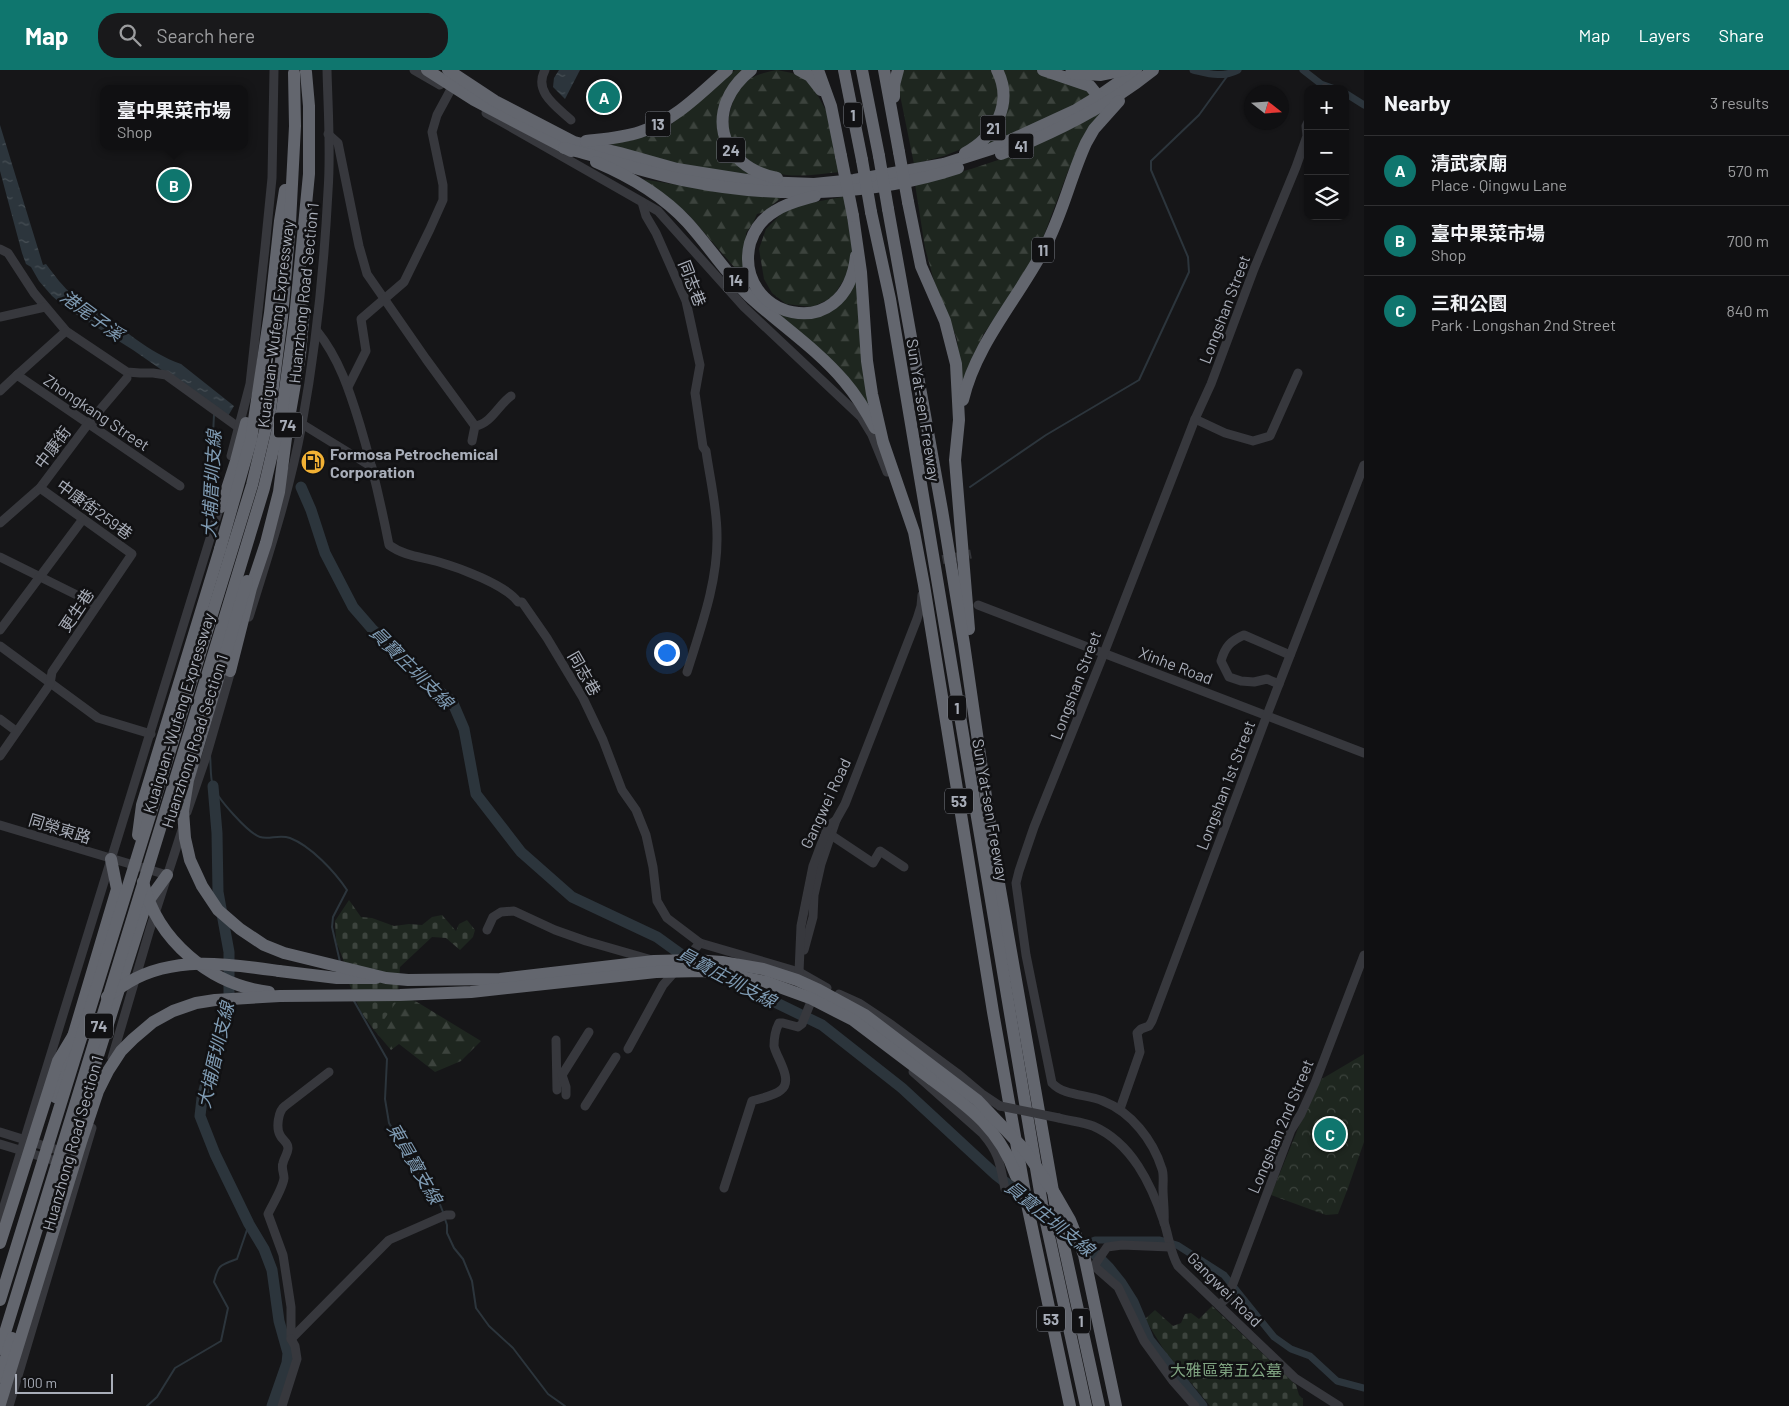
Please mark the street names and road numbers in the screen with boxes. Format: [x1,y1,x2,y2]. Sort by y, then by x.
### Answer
road number: 1 [844,102,862,128]
road number: 13 [646,112,670,136]
road number: 21 [980,116,1006,140]
road number: 41 [1008,134,1034,158]
road number: 24 [717,138,745,162]
street label: Huanzhong Road Section 1 [284,202,322,384]
street label: Kuaiguan-Wufeng Expressway [253,219,297,429]
road number: 11 [1032,238,1054,262]
street label: Longshan Street [1195,252,1253,366]
street label: 同志巷 [676,257,710,309]
road number: 14 [724,268,748,292]
street label: Sun Yat-sen Freeway [903,337,945,483]
street label: Zhongkang Street [41,370,153,454]
road number: 74 [274,412,302,438]
street label: 中康街 [30,422,74,472]
street label: 中康街259巷 [53,475,137,543]
street label: 更生巷 [55,585,97,635]
street label: Kuaiguan-Wufeng Expressway [138,610,218,816]
street label: Longshan Street [1046,628,1104,742]
street label: Xinhe Road [1136,642,1216,688]
street label: 同志巷 [565,647,605,699]
street label: Huanzhong Road Section 1 [157,652,231,830]
road number: 1 [948,696,966,720]
street label: Longshan 1st Street [1192,718,1258,852]
street label: Sun Yat-sen Freeway [969,737,1013,883]
street label: Gangwei Road [796,755,854,851]
road number: 53 [945,788,973,814]
street label: 同榮東路 [27,810,93,846]
road number: 74 [85,1014,113,1038]
street label: Huanzhong Road Section 1 [38,1053,106,1233]
street label: Longshan 2nd Street [1243,1056,1317,1196]
street label: Gangwei Road [1184,1248,1266,1330]
road number: 53 [1037,1306,1065,1332]
road number: 1 [1072,1308,1090,1334]

